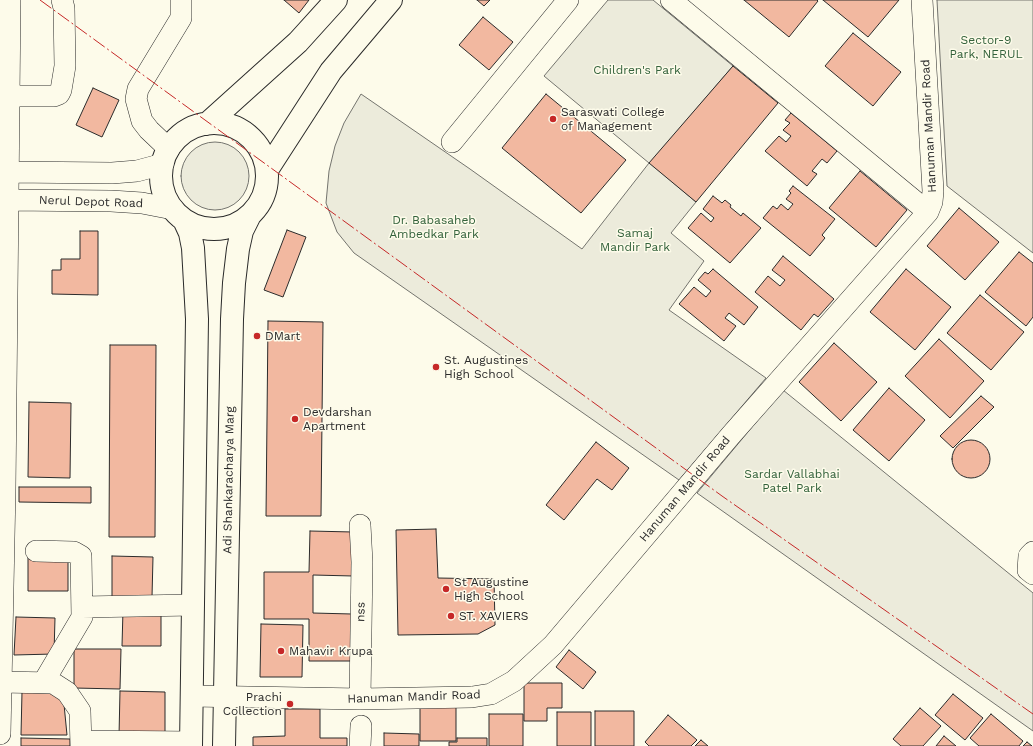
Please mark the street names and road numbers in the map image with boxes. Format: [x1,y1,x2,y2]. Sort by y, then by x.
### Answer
street label: Hanuman Mandir Road [918,59,940,193]
street label: Nerul Depot Road [39,193,143,211]
street label: Adi Shankaracharya Marg [221,406,237,554]
street label: Hanuman Mandir Road [637,433,733,545]
street label: nss [354,602,368,622]
street label: Hanuman Mandir Road [347,687,481,707]

